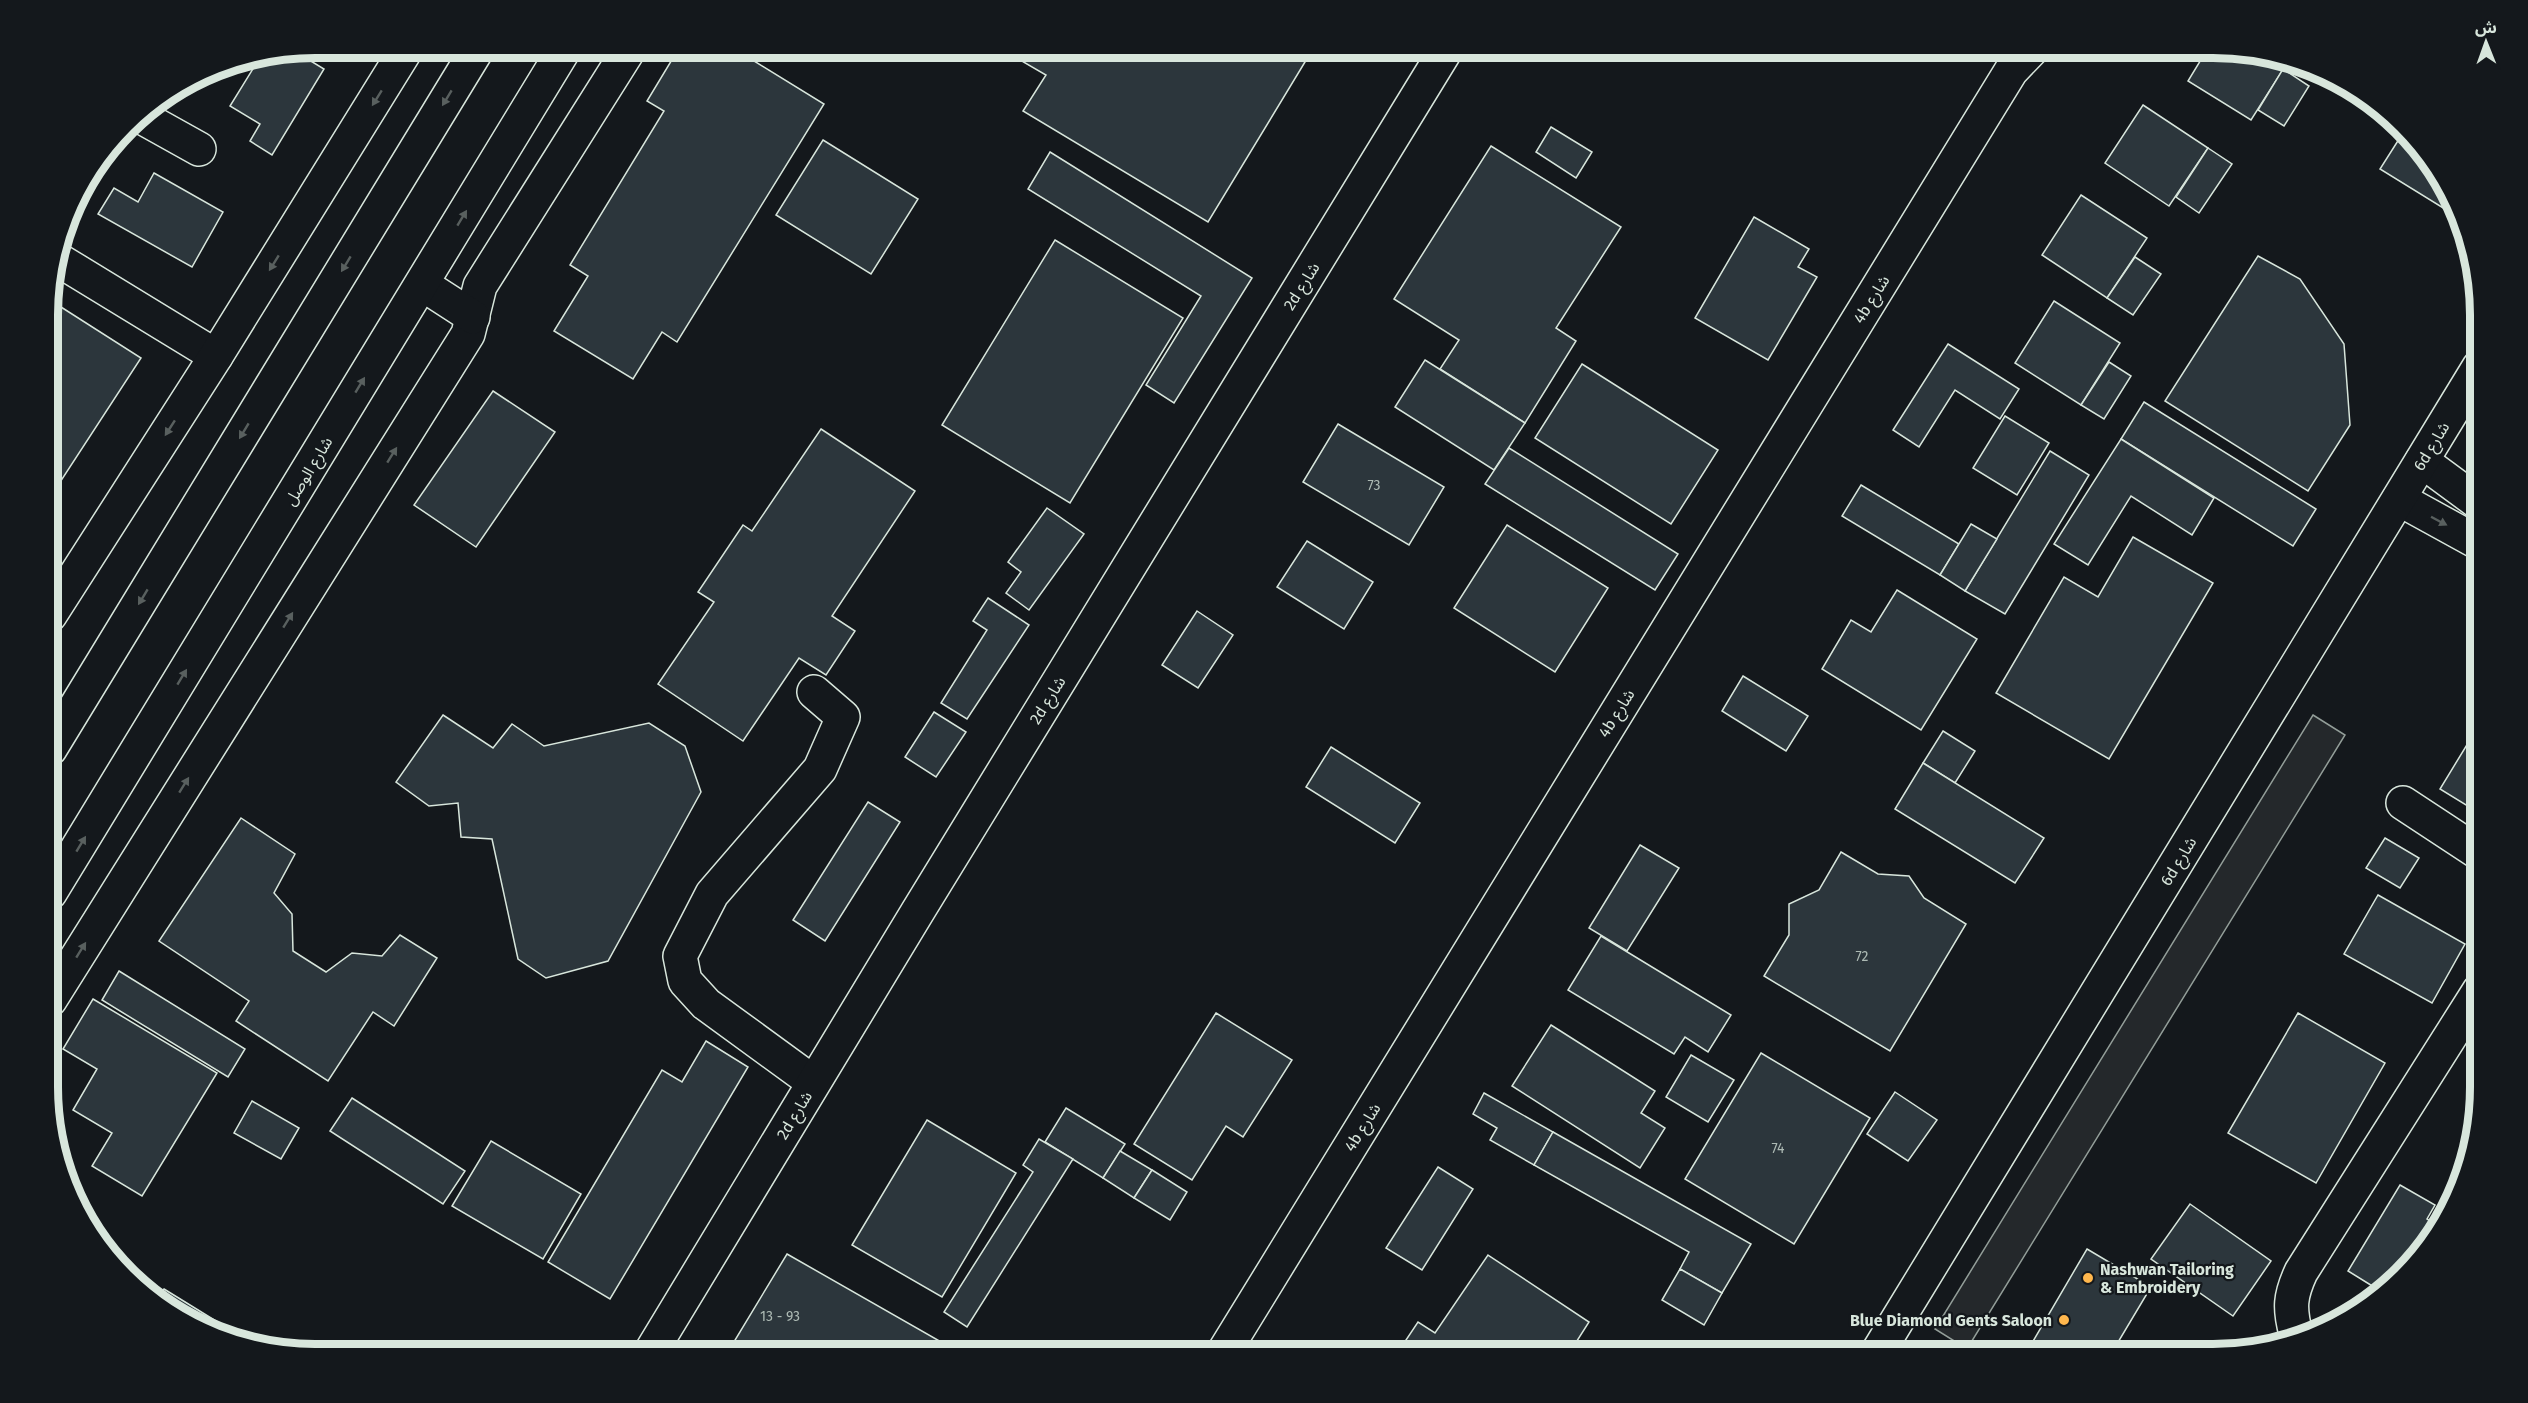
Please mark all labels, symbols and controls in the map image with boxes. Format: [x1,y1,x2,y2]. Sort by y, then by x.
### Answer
north arrow [2456,12,2516,72]
text: ش [2475,18,2497,37]
one-way arrow [371,90,382,106]
one-way arrow [442,90,453,106]
one-way arrow [456,210,467,227]
one-way arrow [268,255,279,271]
one-way arrow [340,256,351,272]
street label: 2d شارع [1279,259,1326,315]
street label: 4b شارع [1849,272,1896,329]
one-way arrow [355,377,366,393]
street label: 6d شارع [2410,418,2456,476]
one-way arrow [164,420,176,436]
one-way arrow [239,423,250,439]
street label: شارع الوصل [280,433,339,511]
one-way arrow [386,447,397,463]
house number: 73 [1367,477,1381,494]
one-way arrow [2431,516,2448,526]
one-way arrow [137,589,148,605]
one-way arrow [283,612,294,628]
one-way arrow [177,669,188,685]
street label: 2d شارع [1025,673,1072,729]
street label: 4b شارع [1594,686,1641,743]
one-way arrow [179,777,190,793]
street label: 6d شارع [2157,833,2203,891]
one-way arrow [75,835,86,852]
one-way arrow [75,942,86,958]
house number: 72 [1856,948,1869,965]
street label: 2d شارع [773,1088,819,1144]
street label: 4b شارع [1340,1100,1387,1157]
house number: 74 [1771,1140,1785,1157]
place label: Nashwan Tailoring & Embroidery [2100,1260,2234,1297]
marker: Nashwan Tailoring & Embroidery [2081,1271,2095,1285]
house number: 13 - 93 [760,1308,800,1325]
place label: Blue Diamond Gents Saloon [1850,1311,2052,1330]
marker: Blue Diamond Gents Saloon [2057,1313,2071,1327]

